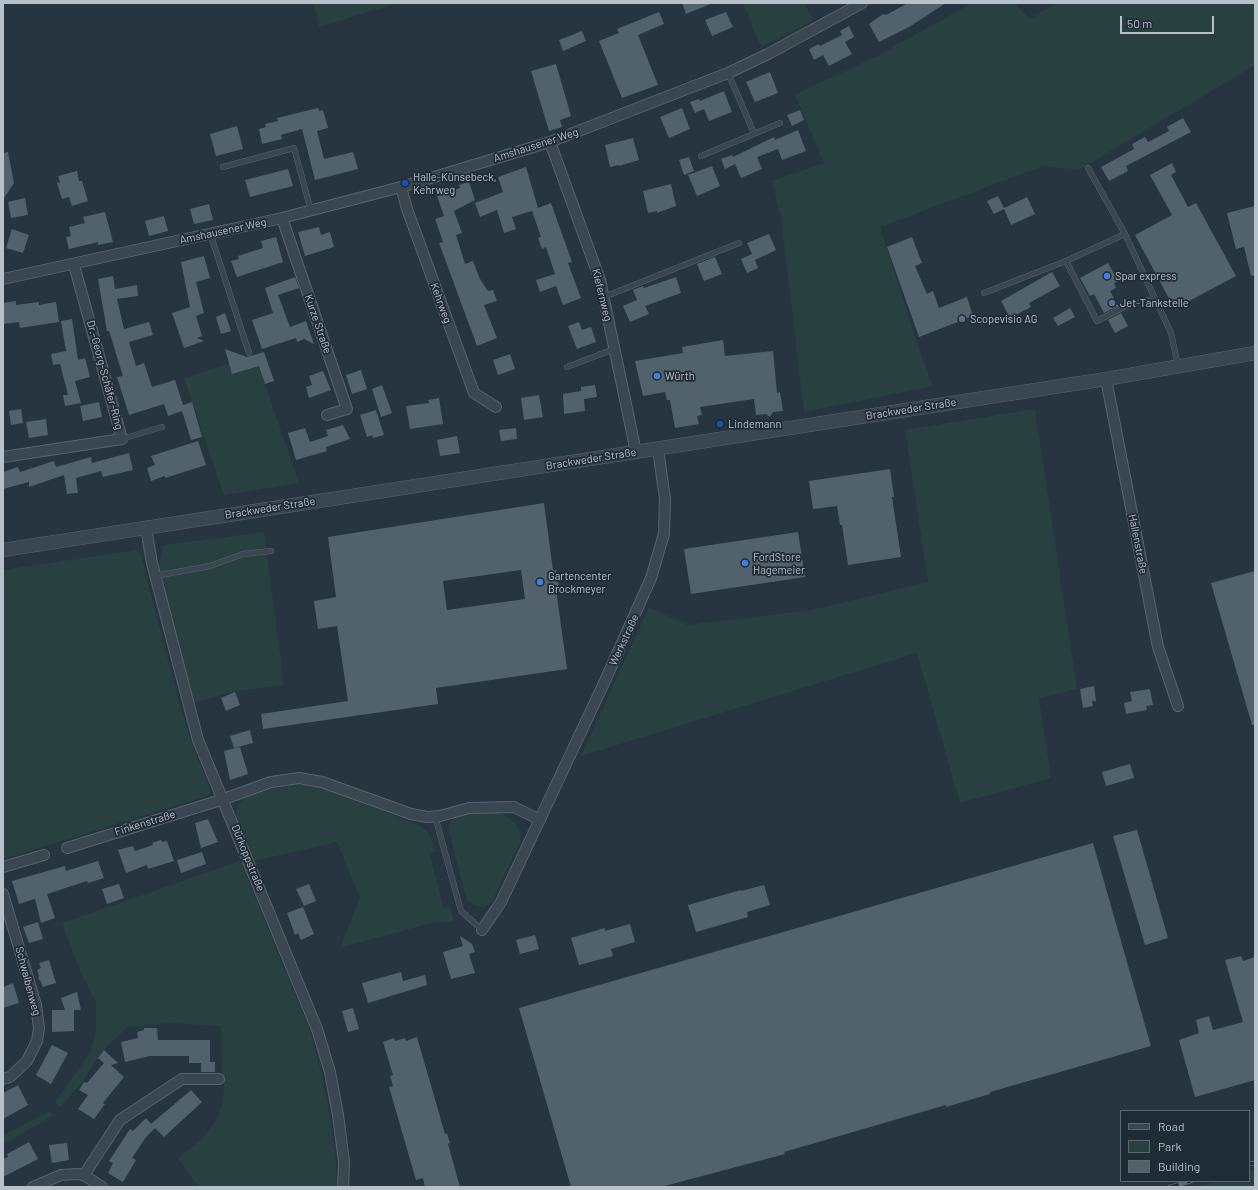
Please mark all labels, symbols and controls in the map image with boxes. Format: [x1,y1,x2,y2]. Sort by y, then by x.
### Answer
scale bar [1122,8,1216,34]
text: 50 m [1127,16,1152,30]
street label: Amshausener Weg [492,125,580,165]
place label: Halle-Künsebeck, Kehrweg [413,170,497,196]
marker: Halle-Künsebeck, Kehrweg [400,178,410,188]
street label: Amshausener Weg [178,215,268,247]
street label: Kiefernweg [589,267,615,323]
place label: Spar express [1115,269,1176,283]
marker: Spar express [1102,271,1112,281]
street label: Kehrweg [428,281,454,325]
street label: Kurze Straße [302,293,334,355]
place label: Jet-Tankstelle [1120,296,1189,310]
marker: Jet-Tankstelle [1107,298,1117,308]
place label: Scopevisio AG [970,312,1037,326]
marker: Scopevisio AG [957,314,967,324]
street label: Dr.-Georg-Schäfer-Ring [84,319,126,431]
place label: Würth [665,369,695,383]
marker: Würth [652,371,662,381]
street label: Brackweder Straße [865,395,957,423]
place label: Lindemann [728,417,781,431]
marker: Lindemann [715,419,725,429]
street label: Brackweder Straße [545,445,637,473]
street label: Brackweder Straße [224,494,316,522]
street label: Hallenstraße [1126,513,1150,575]
place label: FordStore Hagemeier [753,550,805,576]
marker: FordStore Hagemeier [740,558,750,568]
place label: Gartencenter Brockmeyer [548,569,611,595]
marker: Gartencenter Brockmeyer [535,577,545,587]
street label: Werkstraße [606,612,642,668]
street label: Finkenstraße [113,807,177,839]
street label: Dürkoppstraße [229,823,267,893]
street label: Schwalbenweg [12,945,44,1017]
legend [1120,1110,1250,1182]
text: Road [1158,1119,1185,1133]
text: Park [1158,1139,1182,1153]
text: Building [1158,1159,1200,1173]

